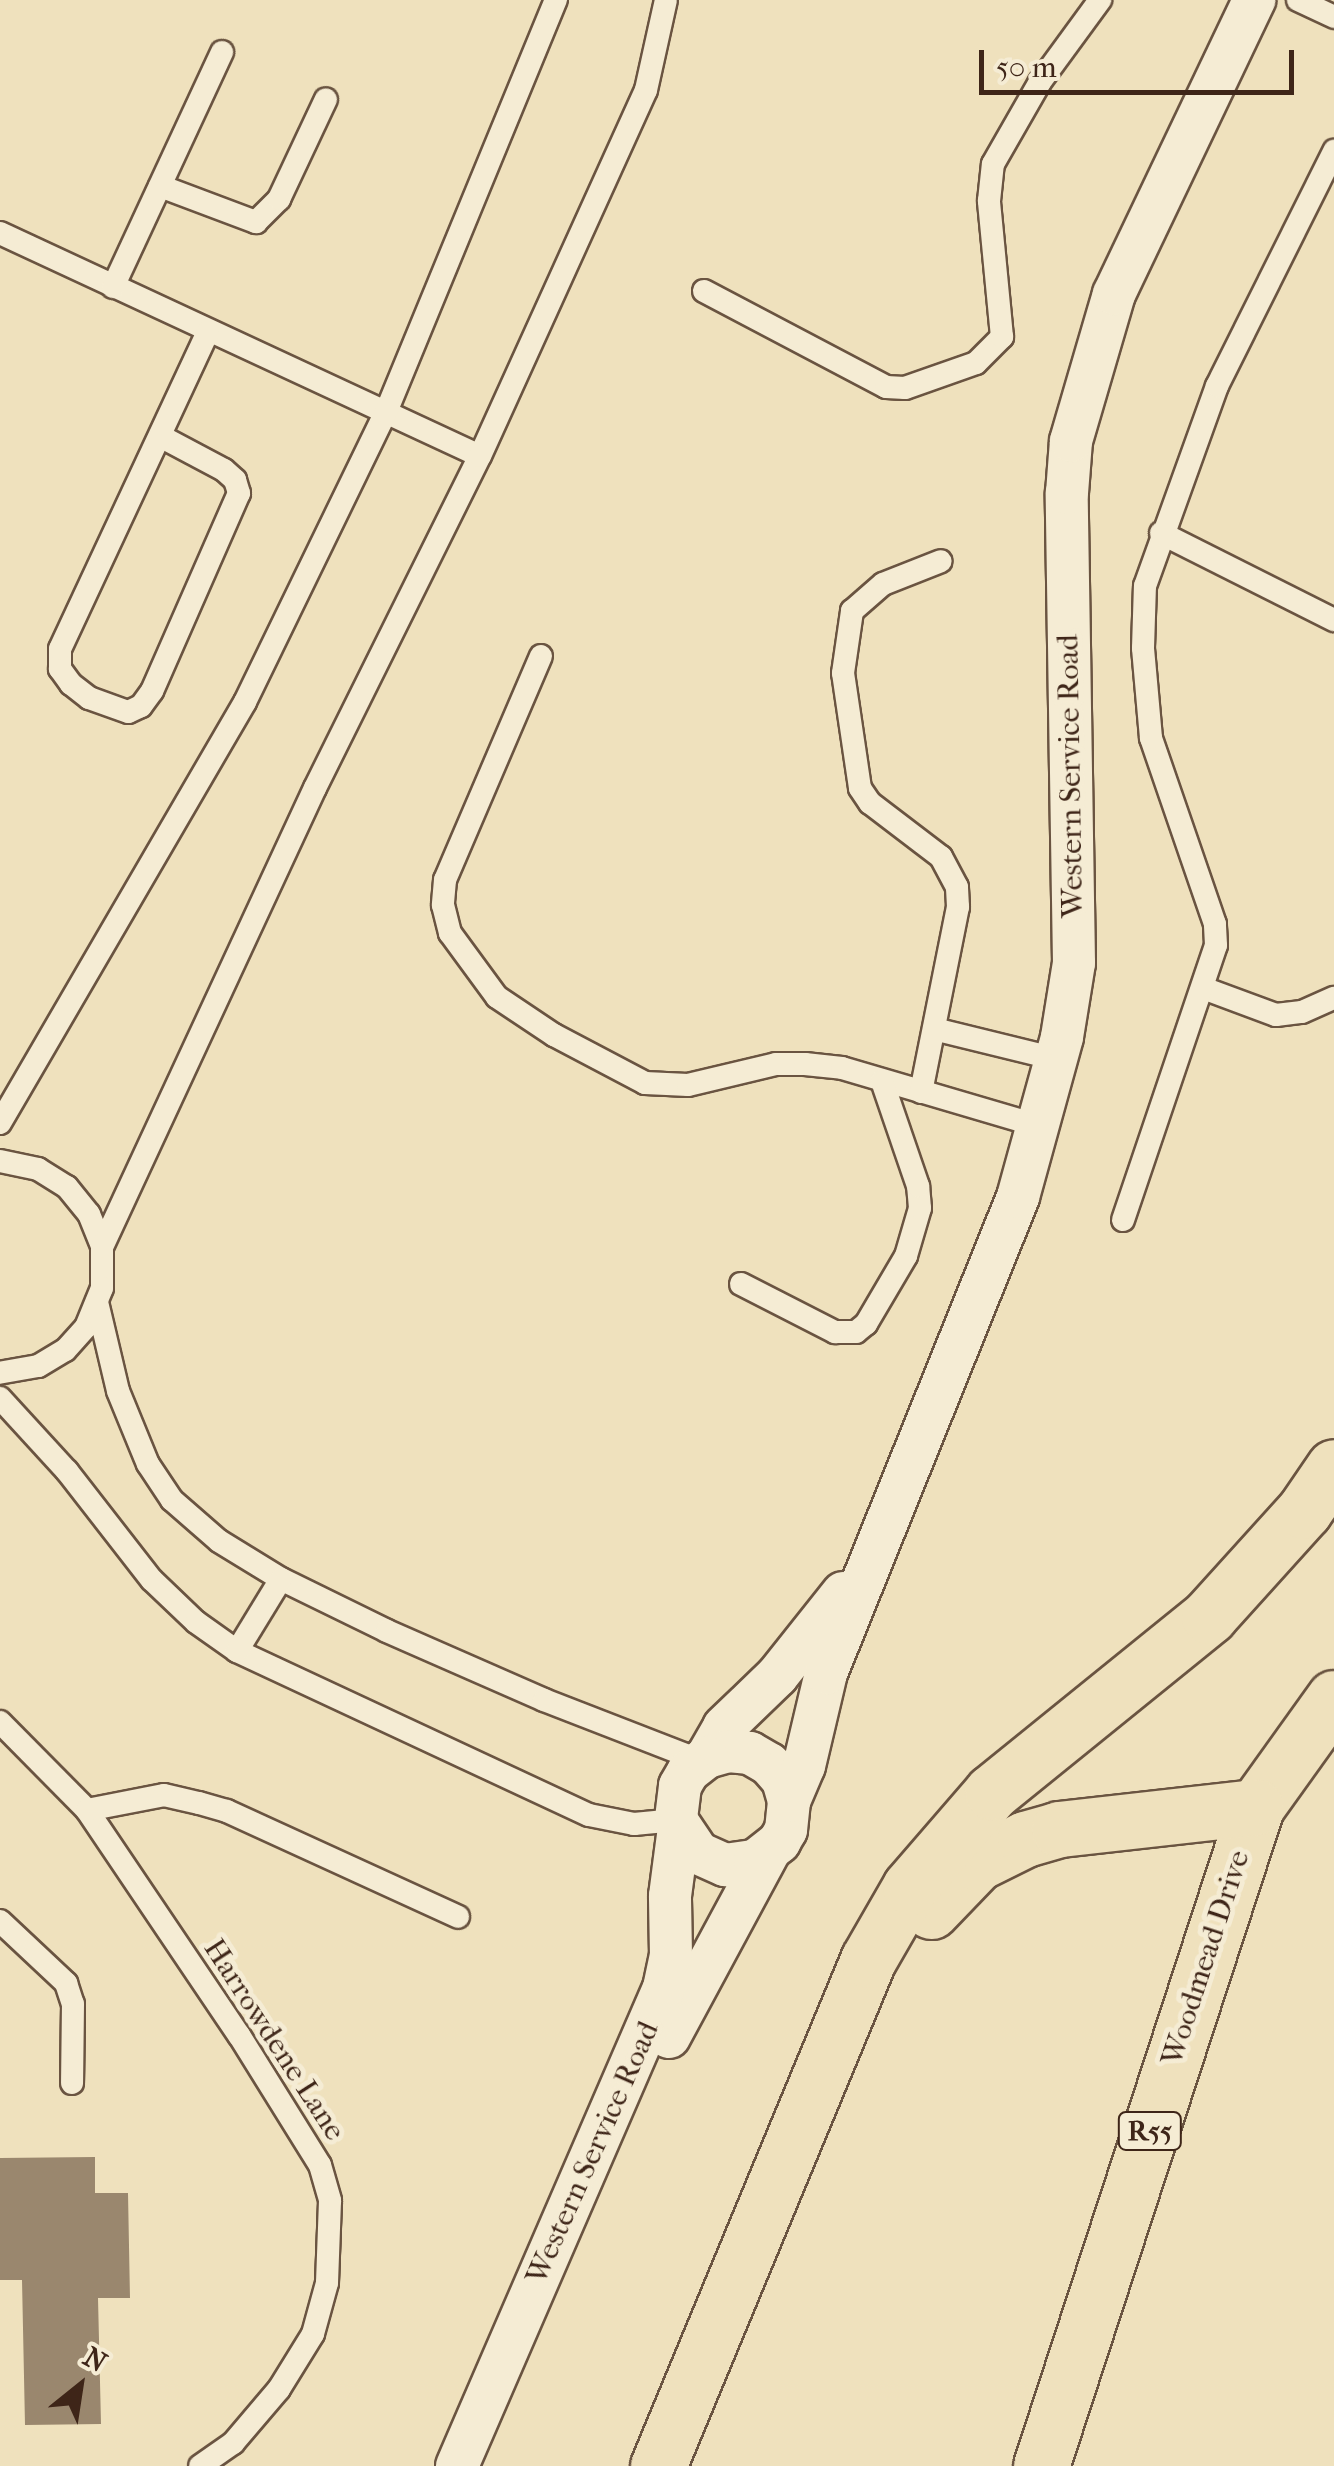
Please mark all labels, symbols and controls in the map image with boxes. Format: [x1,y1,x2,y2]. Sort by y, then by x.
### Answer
scale bar [984,30,1299,92]
text: 50 m [996,50,1057,85]
street label: Western Service Road [1051,634,1091,918]
street label: Woodmead Drive [1154,1846,1258,2070]
street label: Harrowdene Lane [195,1933,353,2147]
street label: Western Service Road [519,2016,667,2290]
road number: R55 [1118,2108,1182,2154]
north arrow [30,2336,130,2436]
text: N [78,2340,113,2379]

